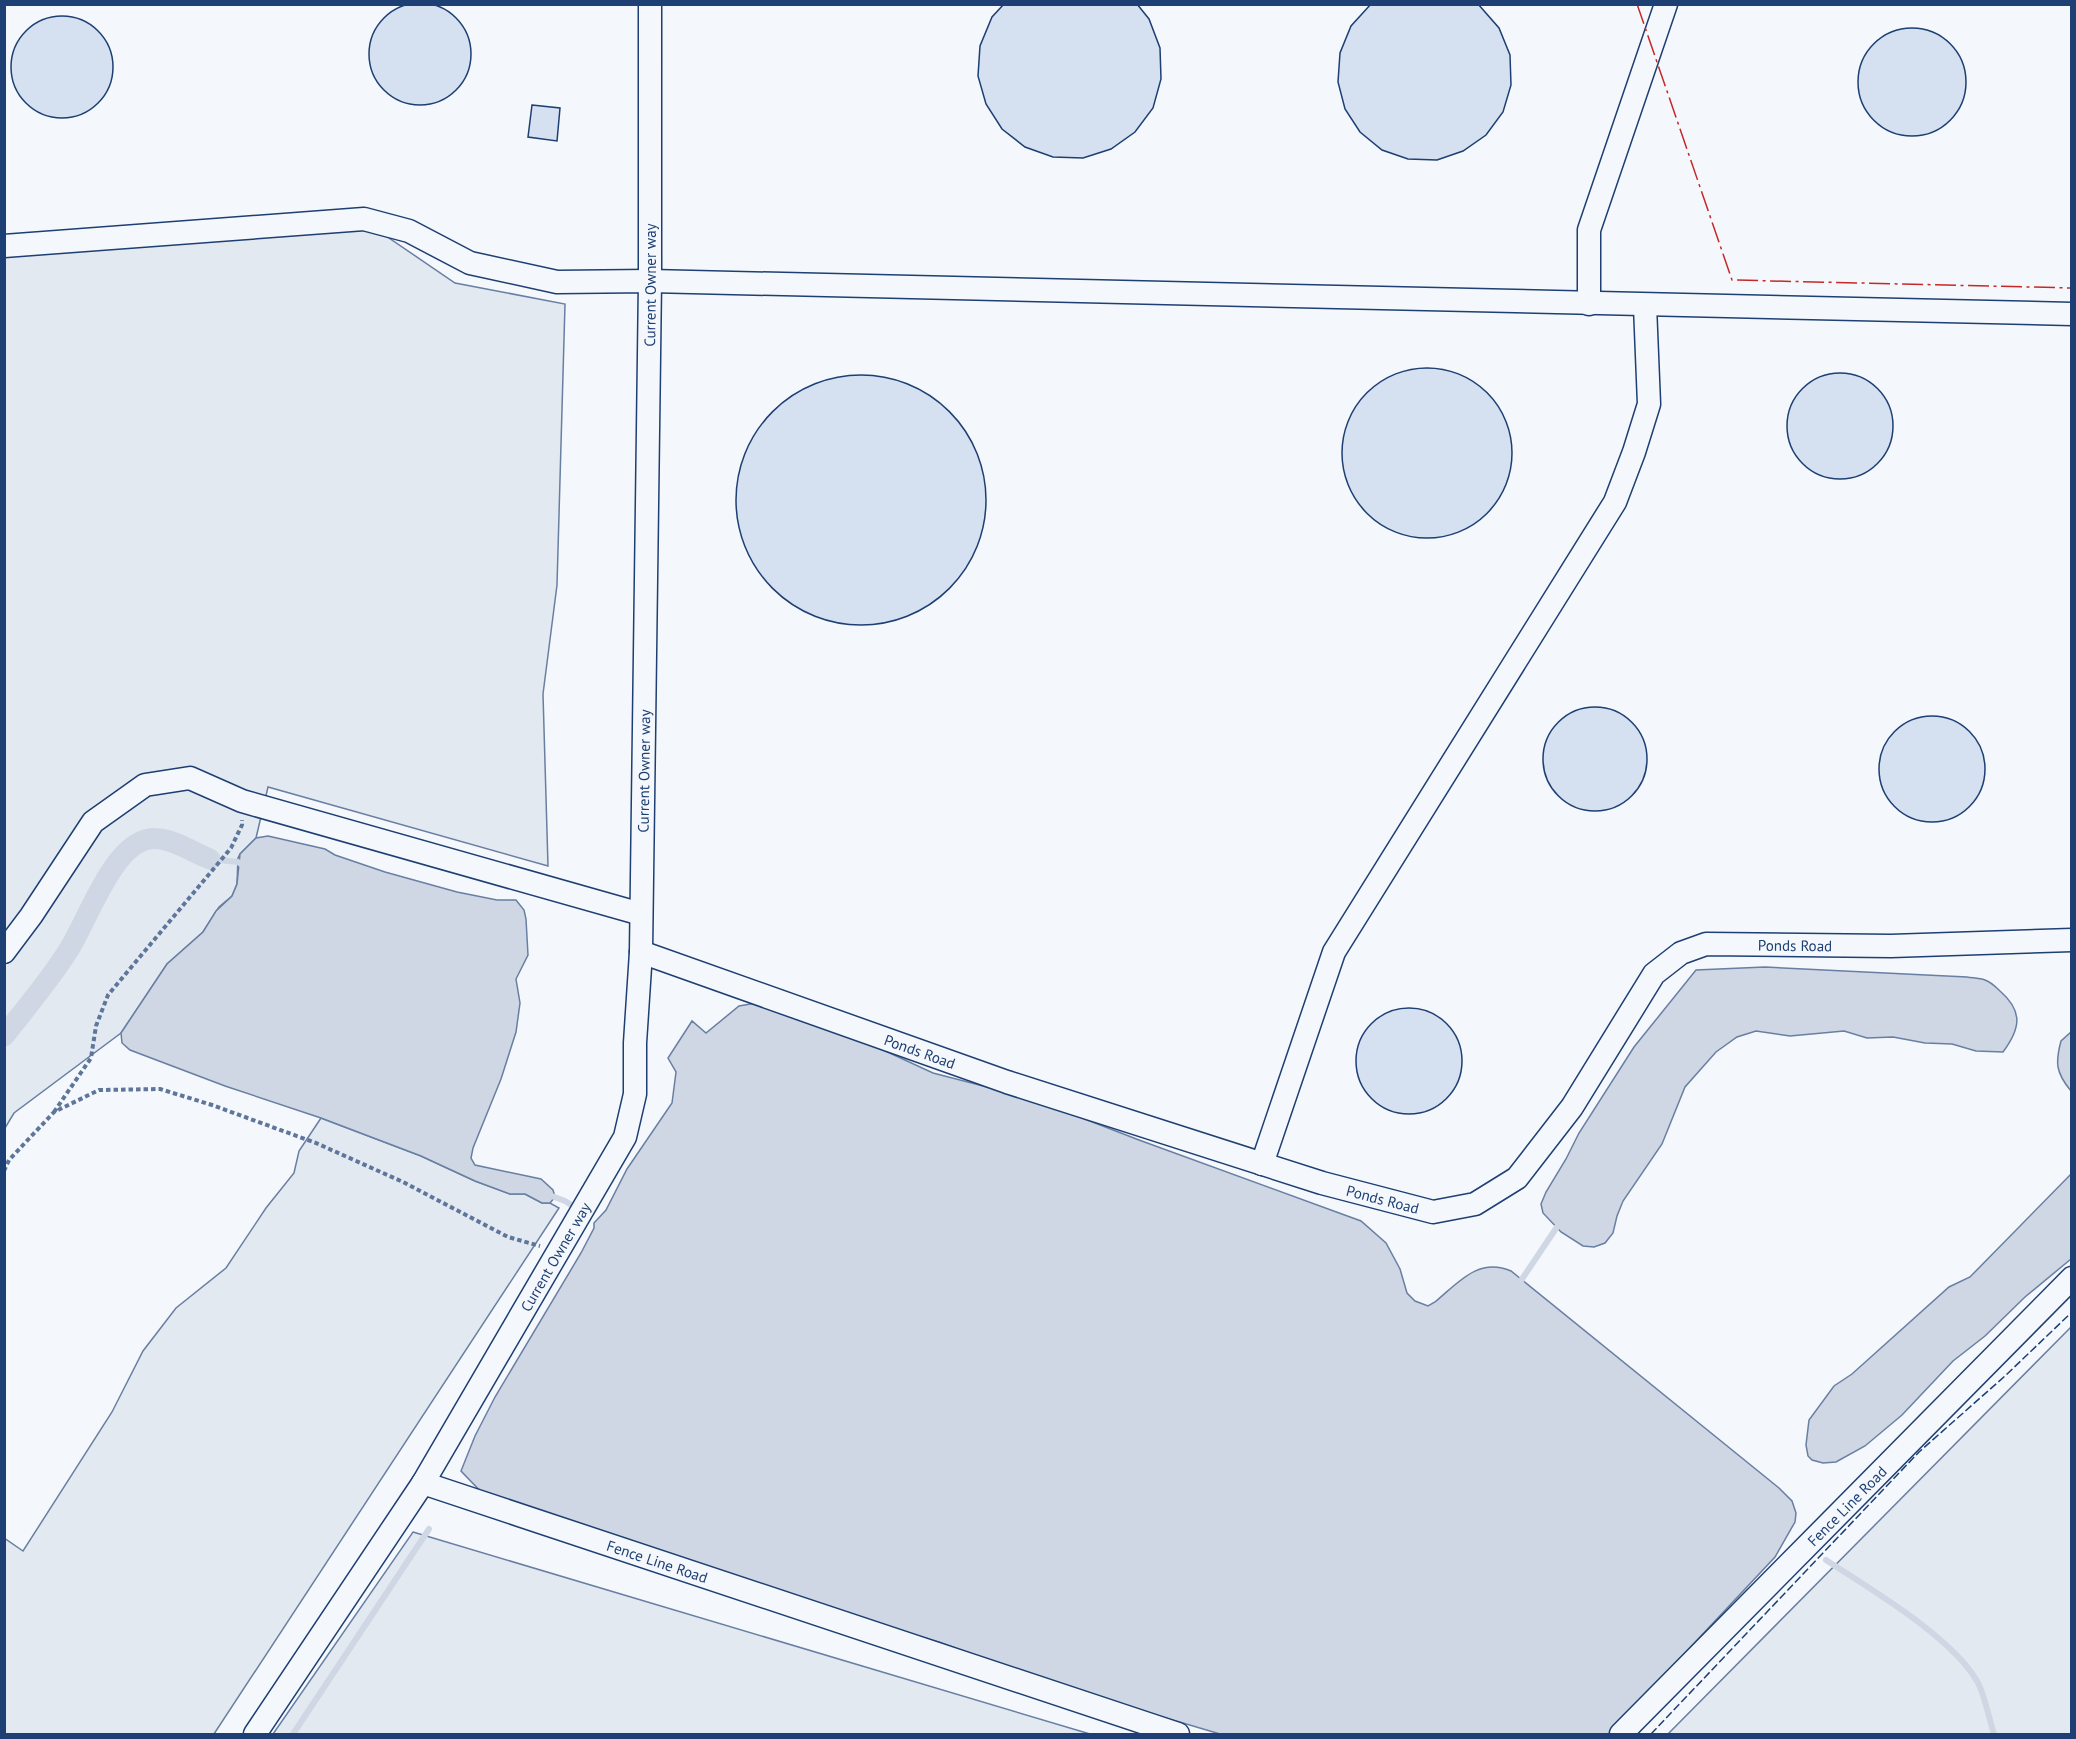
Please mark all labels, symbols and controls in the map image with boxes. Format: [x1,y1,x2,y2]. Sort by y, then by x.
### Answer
street label: Current Owner way [640,223,660,347]
street label: Current Owner way [633,709,654,833]
street label: Ponds Road [1758,935,1832,955]
street label: Ponds Road [882,1030,958,1072]
street label: Ponds Road [1344,1180,1421,1217]
street label: Current Owner way [516,1199,594,1315]
street label: Fence Line Road [1803,1462,1890,1550]
street label: Fence Line Road [604,1535,710,1587]

